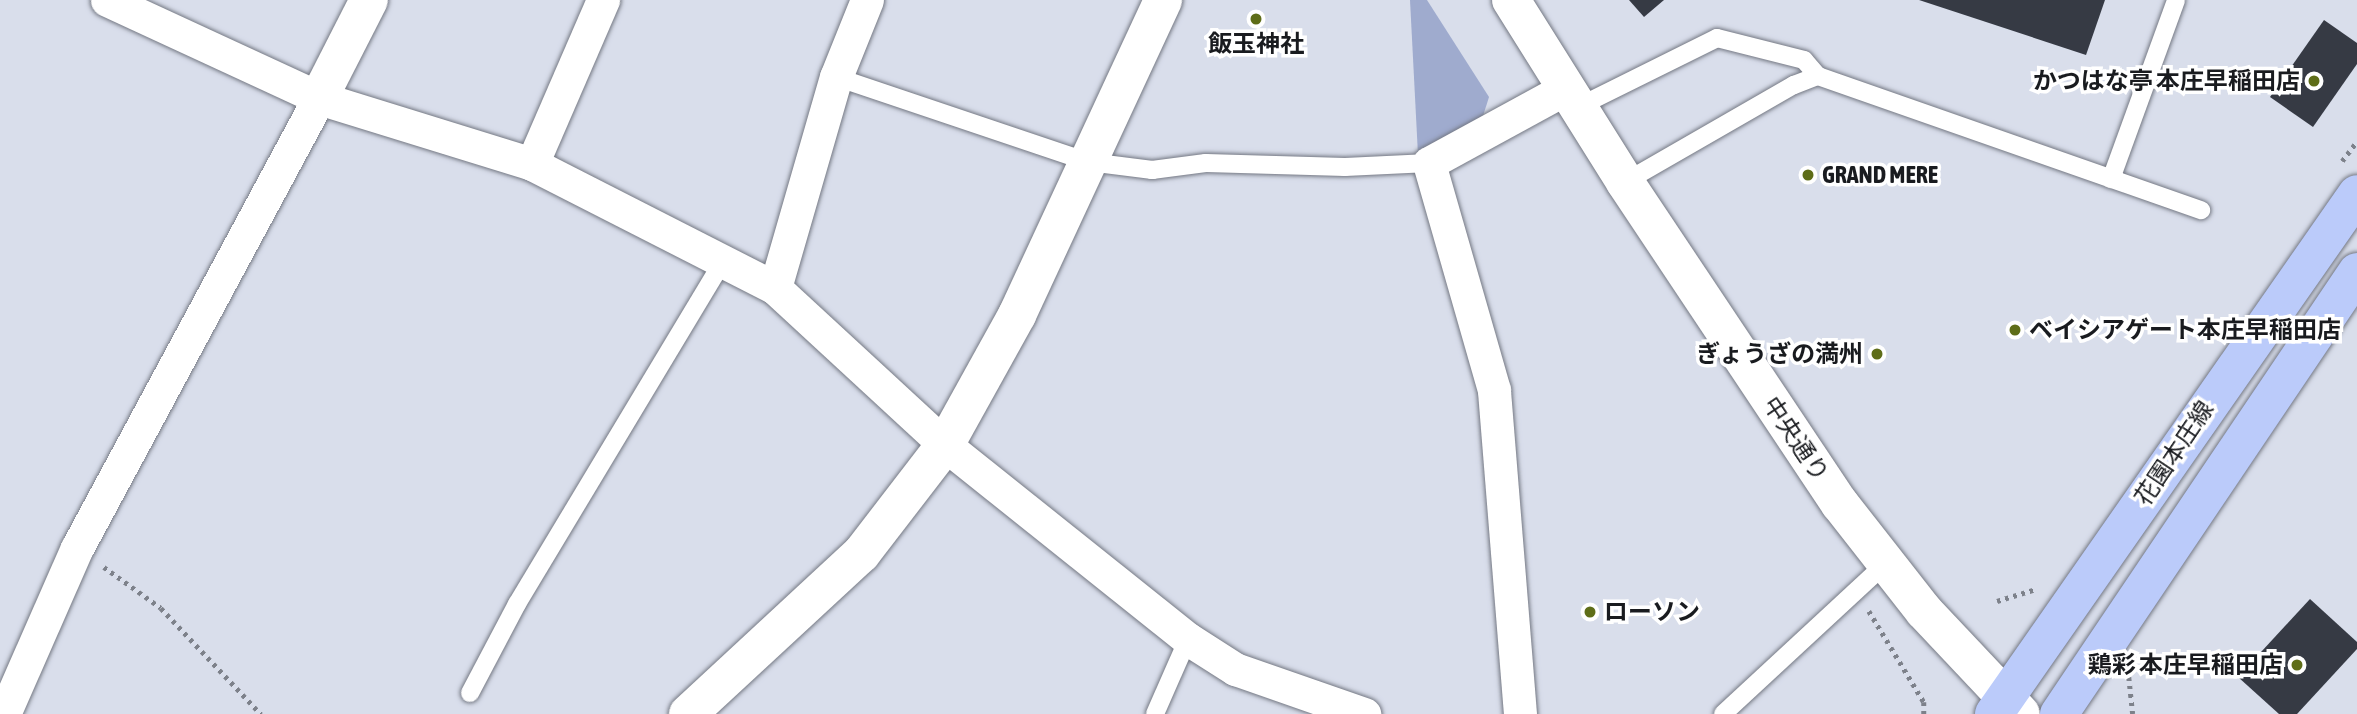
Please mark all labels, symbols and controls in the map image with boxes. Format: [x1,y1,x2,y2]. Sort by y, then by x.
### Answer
marker: 飯玉神社 [1248,11,1264,27]
place label: 飯玉神社 [1208,30,1304,58]
place label: かつはな亭 本庄早稲田店 [2033,67,2300,95]
marker: かつはな亭 本庄早稲田店 [2306,73,2322,89]
place label: GRAND MERE [1822,161,1938,189]
marker: GRAND MERE [1800,167,1816,183]
place label: ベイシアゲート本庄早稲田店 [2029,316,2341,344]
marker: ベイシアゲート本庄早稲田店 [2007,322,2023,338]
place label: ぎょうざの満州 [1695,340,1863,368]
marker: ぎょうざの満州 [1869,346,1885,362]
street label: 中央通り [1757,391,1835,487]
street label: 花園本庄線 [2129,395,2219,511]
place label: ローソン [1604,598,1700,626]
marker: ローソン [1582,604,1598,620]
place label: 鶏彩 本庄早稲田店 [2088,651,2283,679]
marker: 鶏彩 本庄早稲田店 [2289,657,2305,673]

